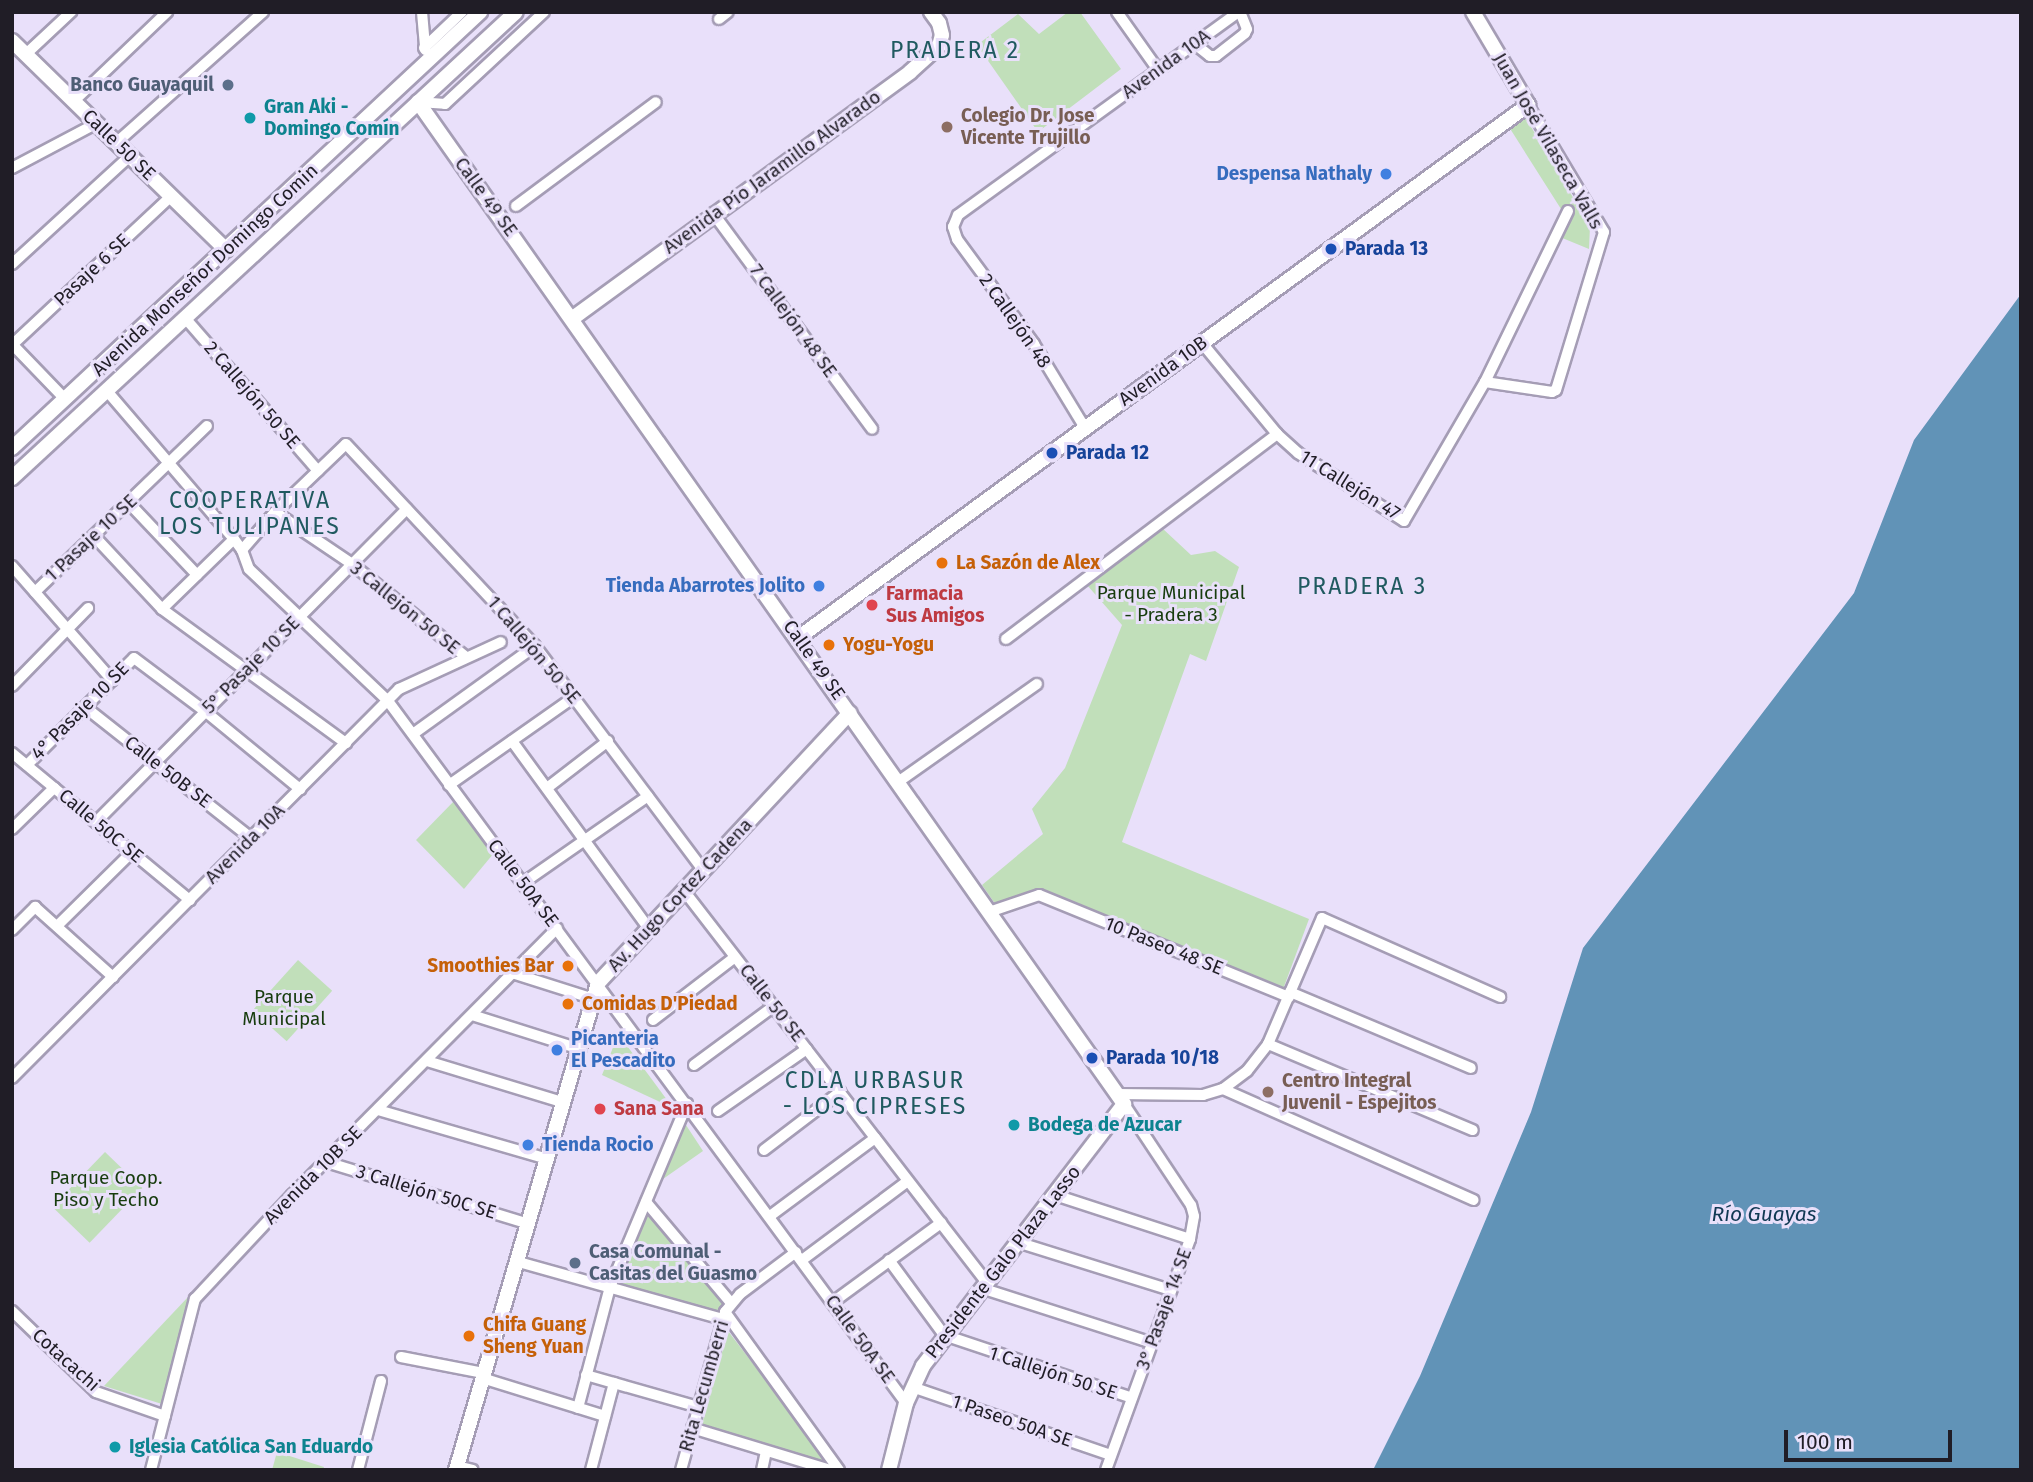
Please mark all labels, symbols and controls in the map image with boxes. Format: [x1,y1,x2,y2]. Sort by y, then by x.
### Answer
street label: Avenida 10A [1117,24,1215,104]
district label: PRADERA 2 [891,36,1019,64]
street label: Juan José Vilaseca Valls [1488,49,1608,233]
place label: Banco Guayaquil [70,74,214,96]
marker: Banco Guayaquil [220,77,236,93]
street label: Avenida Pío Jaramillo Alvarado [659,85,885,259]
place label: Gran Aki - Domingo Comín [264,96,400,140]
street label: Calle 50 SE [78,105,160,185]
place label: Colegio Dr. Jose Vicente Trujillo [961,105,1094,149]
marker: Gran Aki - Domingo Comín [242,110,258,126]
marker: Colegio Dr. Jose Vicente Trujillo [939,119,955,135]
street label: Calle 49 SE [450,153,522,241]
street label: Avenida Monseñor Domingo Comin [87,159,323,381]
place label: Despensa Nathaly [1216,163,1372,185]
marker: Despensa Nathaly [1378,166,1394,182]
street label: Pasaje 6 SE [49,229,135,311]
place label: Parada 13 [1345,238,1428,260]
marker: Parada 13 [1323,241,1339,257]
street label: 7 Callejón 48 SE [744,260,842,382]
street label: 2 Callejón 48 [974,270,1056,372]
street label: Avenida 10B [1114,331,1212,411]
street label: 2 Callejón 50 SE [199,337,305,453]
place label: Parada 12 [1066,442,1149,464]
marker: Parada 12 [1044,445,1060,461]
street label: 11 Callejón 47 [1296,445,1404,525]
district label: COOPERATIVA LOS TULIPANES [161,486,339,540]
street label: 1 Pasaje 10 SE [40,490,142,586]
place label: La Sazón de Alex [956,552,1100,574]
marker: La Sazón de Alex [934,555,950,571]
street label: 3 Callejón 50 SE [345,557,465,659]
district label: PRADERA 3 [1298,572,1426,600]
place label: Tienda Abarrotes Jolito [606,575,805,597]
marker: Tienda Abarrotes Jolito [811,578,827,594]
park label: Parque Municipal - Pradera 3 [1097,582,1245,626]
place label: Farmacia Sus Amigos [886,583,984,627]
street label: 1 Callejón 50 SE [482,592,586,708]
marker: Farmacia Sus Amigos [864,597,880,613]
street label: 5° Pasaje 10 SE [198,612,304,718]
street label: Calle 49 SE [778,616,850,704]
place label: Yogu-Yogu [843,634,934,656]
marker: Yogu-Yogu [821,637,837,653]
street label: 4° Pasaje 10 SE [26,657,134,765]
street label: Calle 50B SE [120,731,216,813]
street label: Calle 50C SE [54,784,148,868]
street label: Avenida 10A [200,799,290,889]
street label: Av. Hugo Cortez Cadena [603,814,757,976]
street label: Calle 50A SE [483,835,563,931]
street label: 10 Paseo 48 SE [1102,912,1226,980]
place label: Smoothies Bar [427,955,554,977]
marker: Smoothies Bar [560,958,576,974]
street label: Calle 50 SE [734,959,810,1047]
park label: Parque Municipal [242,986,326,1030]
place label: Comidas D'Piedad [582,993,738,1015]
marker: Comidas D'Piedad [560,996,576,1012]
place label: Picanteria El Pescadito [571,1028,676,1072]
marker: Picanteria El Pescadito [549,1042,565,1058]
place label: Parada 10/18 [1106,1047,1219,1069]
marker: Parada 10/18 [1084,1050,1100,1066]
district label: CDLA URBASUR - LOS CIPRESES [785,1066,965,1120]
place label: Centro Integral Juvenil - Espejitos [1282,1070,1437,1114]
marker: Centro Integral Juvenil - Espejitos [1260,1084,1276,1100]
place label: Sana Sana [614,1098,704,1120]
marker: Sana Sana [592,1101,608,1117]
place label: Bodega de Azucar [1028,1114,1182,1136]
marker: Bodega de Azucar [1006,1117,1022,1133]
street label: Avenida 10B SE [259,1121,367,1229]
place label: Tienda Rocio [542,1134,653,1156]
marker: Tienda Rocio [520,1137,536,1153]
street label: 3 Callejón 50C SE [353,1160,499,1224]
street label: Presidente Galo Plaza Lasso [921,1161,1085,1363]
park label: Parque Coop. Piso y Techo [49,1167,163,1211]
water label: Río Guayas [1712,1201,1816,1227]
place label: Casa Comunal - Casitas del Guasmo [589,1241,757,1285]
street label: 3° Pasaje 14 SE [1131,1245,1197,1373]
marker: Casa Comunal - Casitas del Guasmo [567,1255,583,1271]
street label: Calle 50A SE [820,1290,900,1388]
place label: Chifa Guang Sheng Yuan [483,1314,586,1358]
street label: Rita Lecumberri [674,1317,734,1455]
street label: Cotacachi [27,1324,105,1396]
marker: Chifa Guang Sheng Yuan [461,1328,477,1344]
street label: 1 Callejón 50 SE [986,1342,1120,1404]
street label: 1 Paseo 50A SE [949,1390,1075,1452]
scale bar [1788,1416,1956,1460]
text: 100 m [1797,1429,1853,1455]
place label: Iglesia Católica San Eduardo [129,1436,373,1458]
marker: Iglesia Católica San Eduardo [107,1439,123,1455]

